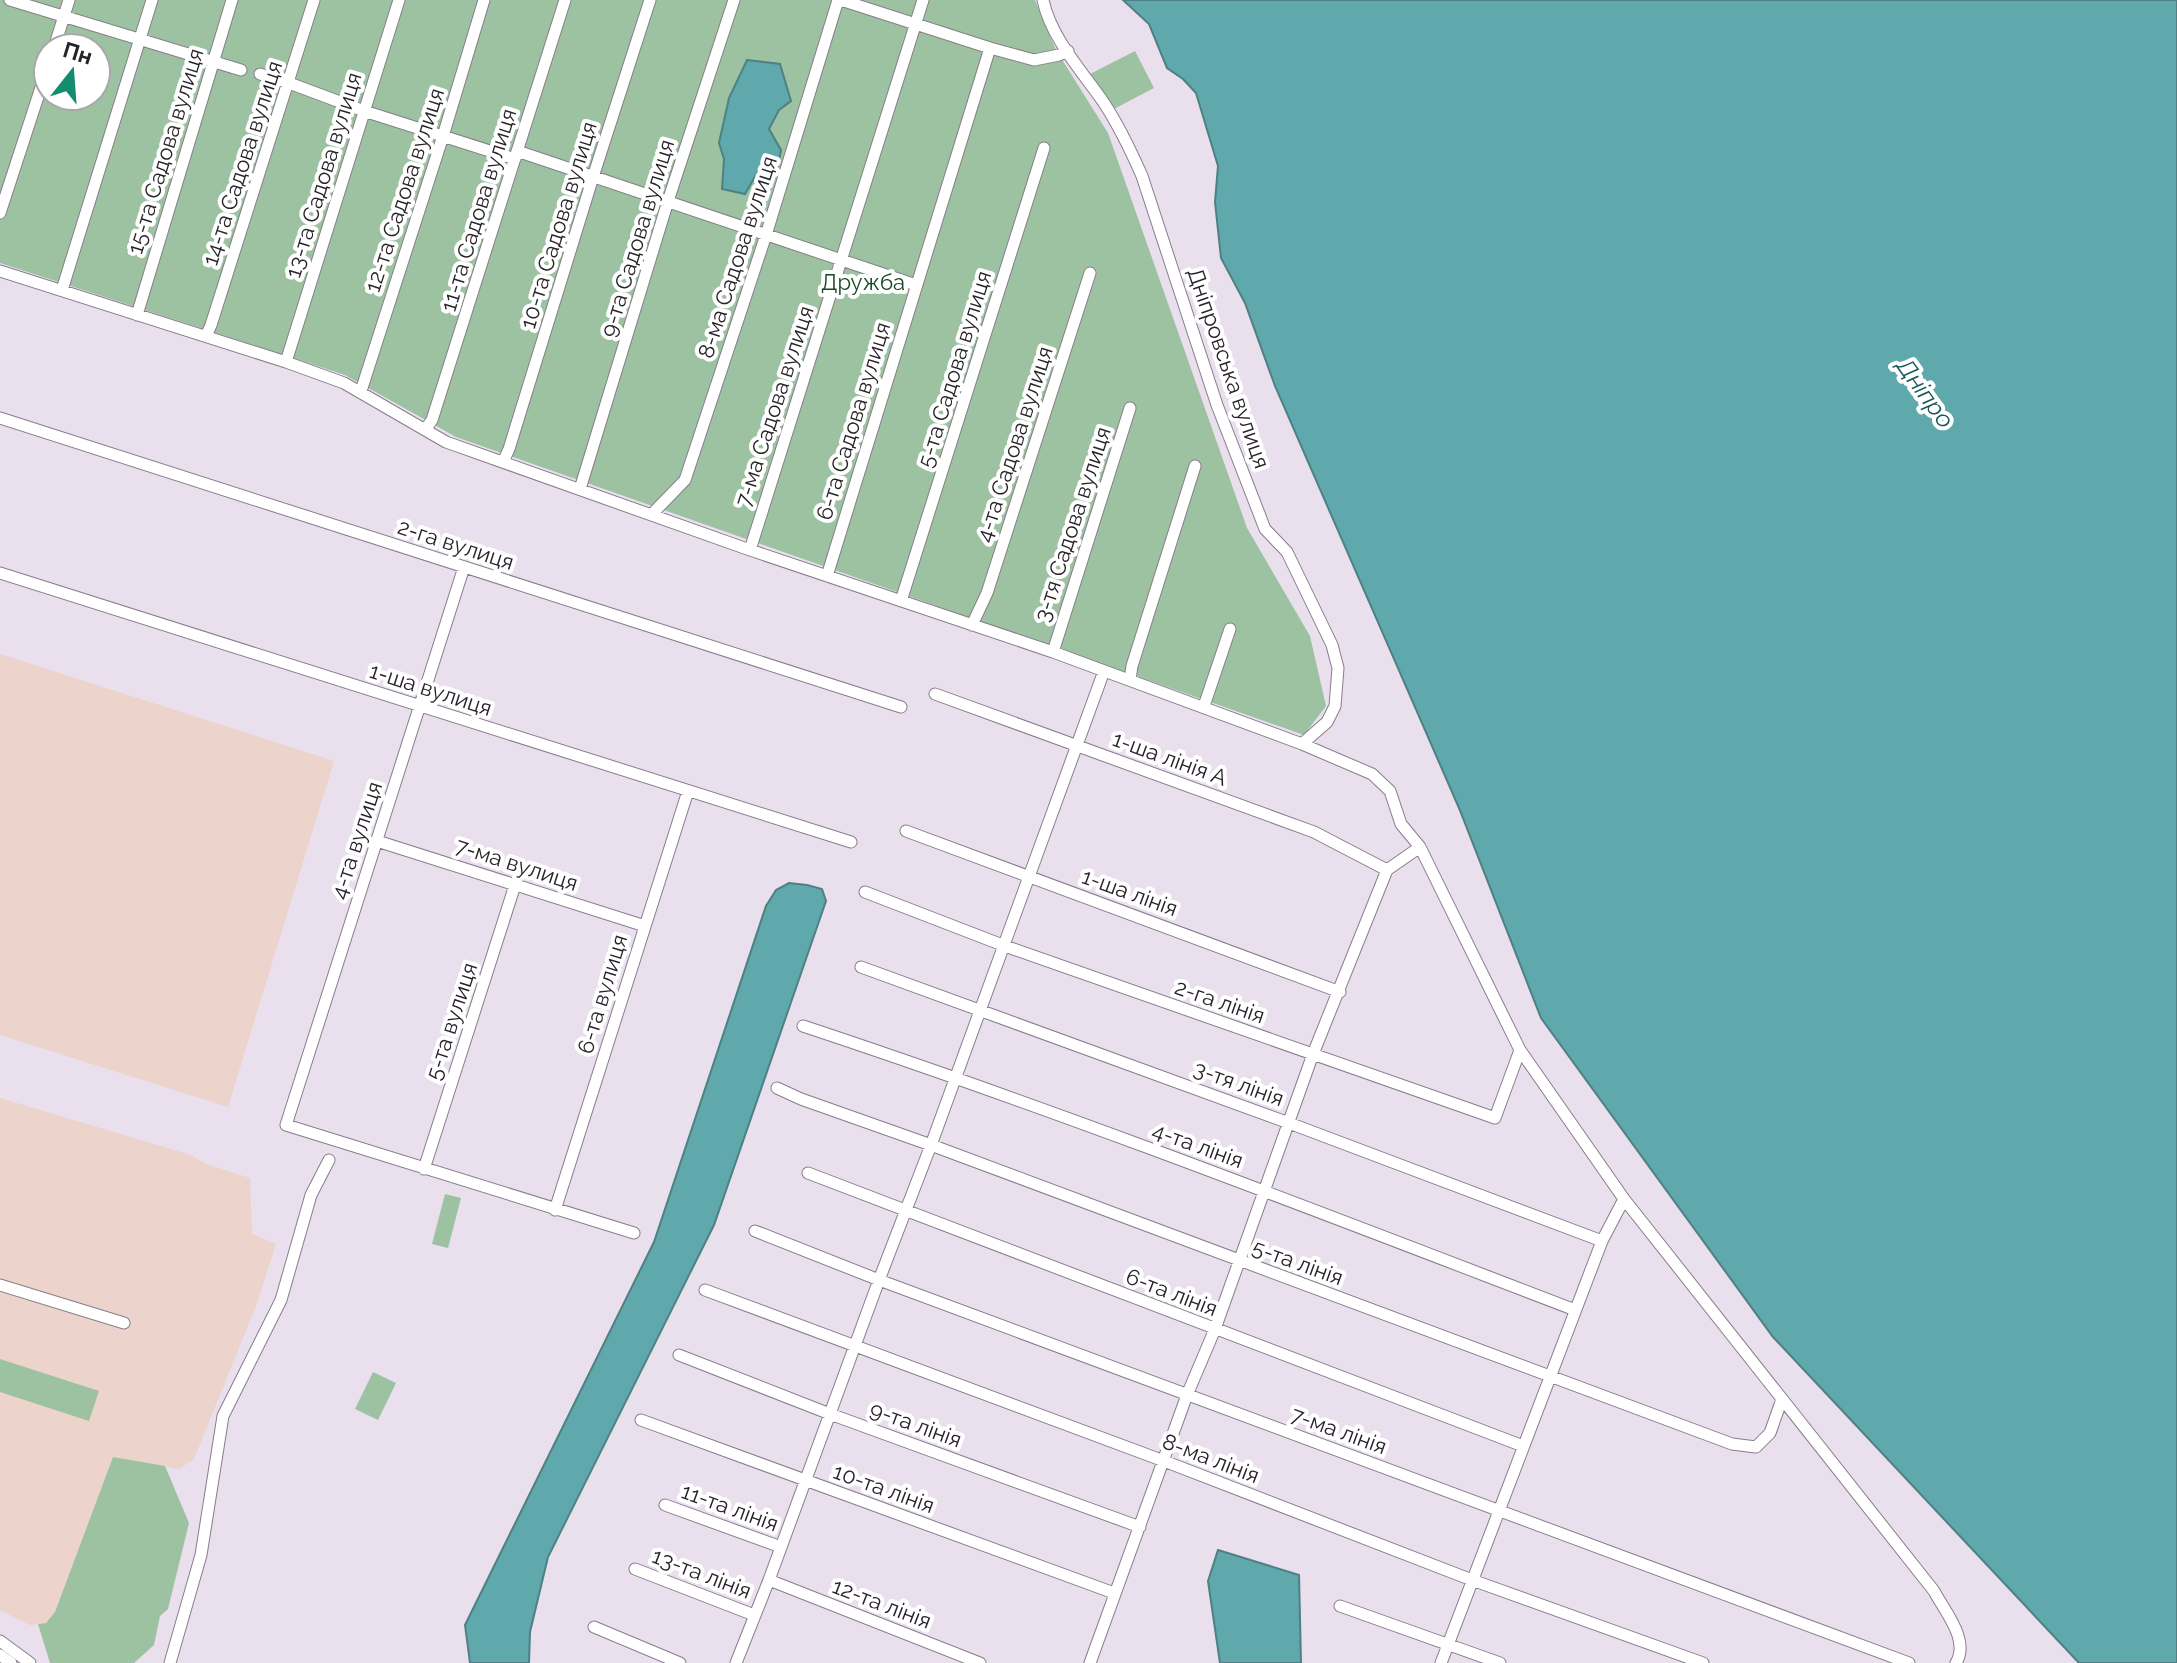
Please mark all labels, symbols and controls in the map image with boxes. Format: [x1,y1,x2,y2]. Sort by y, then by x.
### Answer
north arrow [32,32,112,112]
text: Пн [60,36,96,70]
street label: 15-та Садова вулиця [121,45,209,257]
street label: 14-та Садова вулиця [197,57,287,269]
street label: 13-та Садова вулиця [279,69,367,281]
street label: 12-та Садова вулиця [359,85,449,295]
street label: 11-та Садова вулиця [435,105,521,315]
street label: 10-та Садова вулиця [514,118,602,332]
street label: 9-та Садова вулиця [595,136,679,340]
street label: 8-ма Садова вулиця [692,153,782,361]
street label: Дніпровська вулиця [1182,264,1276,472]
street label: 5-та Садова вулиця [912,268,996,470]
park label: Дружба [821,269,905,295]
street label: 7-ма Садова вулиця [729,303,819,509]
street label: 6-та Садова вулиця [811,319,895,523]
street label: 4-та Садова вулиця [970,343,1058,545]
water label: Дніпро [1890,351,1961,433]
street label: 3-тя Садова вулиця [1028,423,1116,625]
street label: 2-га вулиця [395,513,517,575]
street label: 1-ша вулиця [367,657,495,721]
street label: 1-ша лінія А [1109,725,1231,791]
street label: 4-та вулиця [325,778,387,902]
street label: 7-ма вулиця [453,832,581,896]
street label: 1-ша лінія [1079,863,1181,921]
street label: 6-та вулиця [572,931,632,1057]
street label: 5-та вулиця [420,959,482,1083]
street label: 2-га лінія [1172,973,1268,1029]
street label: 3-тя лінія [1190,1055,1288,1111]
street label: 4-та лінія [1149,1117,1247,1173]
street label: 5-та лінія [1249,1234,1347,1290]
street label: 6-та лінія [1123,1263,1221,1321]
street label: 9-та лінія [867,1395,965,1453]
street label: 7-ма лінія [1288,1401,1390,1459]
street label: 8-ма лінія [1159,1428,1263,1488]
street label: 10-та лінія [830,1458,938,1518]
street label: 11-та лінія [678,1477,782,1537]
street label: 13-та лінія [649,1542,755,1604]
street label: 12-та лінія [829,1572,935,1634]

